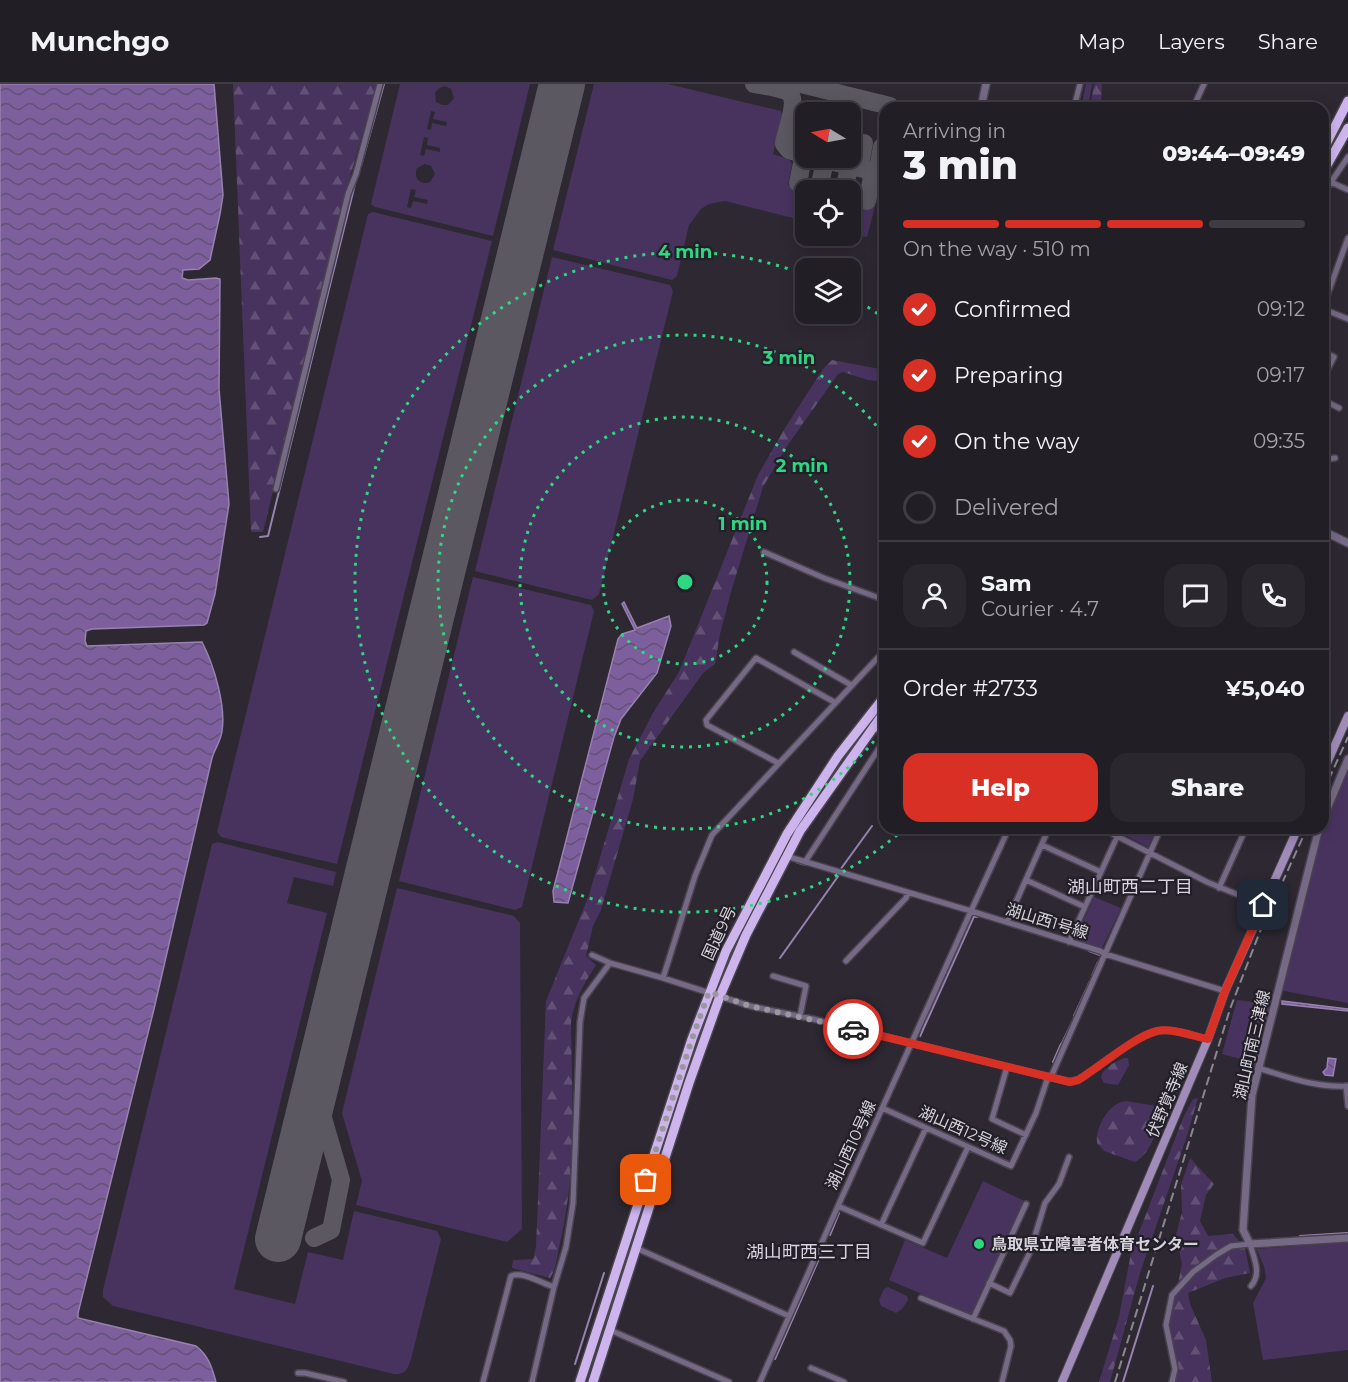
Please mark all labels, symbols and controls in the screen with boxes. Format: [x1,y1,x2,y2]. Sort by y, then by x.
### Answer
text: Munchgo [30,24,169,58]
text: Map [1078,29,1125,54]
text: Layers [1158,29,1225,54]
text: Share [1258,29,1318,54]
north arrow [795,102,861,168]
map controls [795,102,861,324]
text: Arriving in [903,119,1006,143]
text: 09:44–09:49 [1162,140,1305,167]
text: 3 min [903,141,1018,189]
button: locate [795,180,861,246]
text: On the way · 510 m [903,237,1091,261]
text: 4 min [658,241,712,263]
button: layers [795,258,861,324]
icon: check [903,293,936,326]
text: Confirmed [954,296,1071,323]
text: 09:12 [1257,297,1305,321]
text: 3 min [762,347,815,369]
icon: check [903,359,936,392]
text: Preparing [954,362,1063,389]
text: 09:17 [1256,363,1305,387]
icon: check [903,425,936,458]
text: On the way [954,428,1079,455]
text: 09:35 [1253,429,1305,453]
text: 2 min [776,455,828,477]
text: Delivered [954,494,1059,521]
text: 1 min [719,513,767,535]
button: person [903,564,966,627]
button: chat [1164,564,1227,627]
button: phone [1242,564,1305,627]
text: Sam [981,570,1032,597]
centre of rings [675,572,695,592]
text: Courier · 4.7 [981,597,1099,621]
text: Order #2733 [903,675,1038,702]
text: ¥5,040 [1225,675,1305,702]
button: Help [903,753,1098,822]
button: Share [1110,753,1305,822]
district label: 湖山町西二丁目 [1067,876,1193,898]
pin [1237,879,1288,930]
icon: home [1246,888,1279,921]
street label: 湖山西1号線 [1003,899,1091,943]
street label: 国道9号 [698,903,740,963]
street label: 湖山町南三津線 [1230,988,1274,1102]
courier [823,999,883,1059]
icon: car [837,1013,870,1046]
street label: 伏野覚寺線 [1143,1059,1191,1141]
street label: 湖山西10号線 [822,1097,880,1193]
street label: 湖山西12号線 [916,1102,1010,1158]
pin [620,1154,671,1205]
icon: bag [629,1163,662,1196]
place label: 鳥取県立障害者体育センター [991,1235,1199,1254]
marker: 鳥取県立障害者体育センター [972,1237,986,1251]
district label: 湖山町西三丁目 [746,1241,872,1263]

